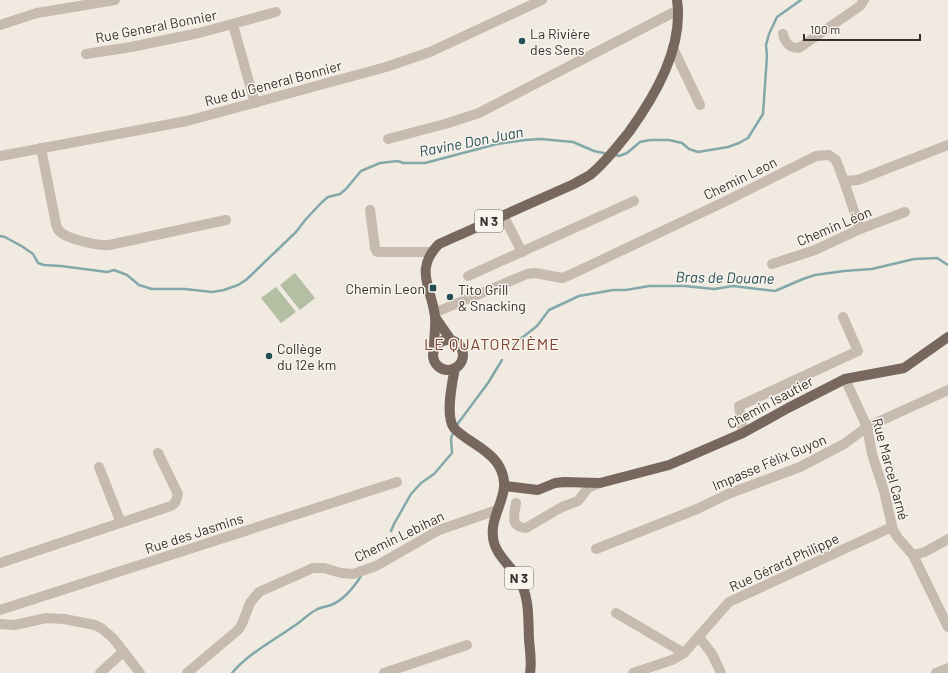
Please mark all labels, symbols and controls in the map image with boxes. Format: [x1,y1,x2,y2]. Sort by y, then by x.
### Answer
street label: Rue General Bonnier [94,6,218,46]
scale bar [804,16,920,42]
text: 100 m [810,22,840,36]
place label: La Rivière des Sens [530,25,590,58]
marker: La Rivière des Sens [517,36,527,46]
street label: Rue du General Bonnier [203,57,343,109]
water label: Ravine Don Juan [417,122,525,160]
street label: Chemin Leon [701,153,779,203]
street label: Chemin Léon [794,203,874,249]
road number: N 3 [475,210,503,232]
water label: Bras de Douane [675,267,775,287]
place label: Chemin Leon [346,280,425,297]
place label: Tito Grill & Snacking [458,281,526,314]
marker: Chemin Leon [428,283,438,293]
marker: Tito Grill & Snacking [445,292,455,302]
district label: LE QUATORZIÈME [424,334,560,353]
place label: Collège du 12e km [277,340,336,373]
marker: Collège du 12e km [264,351,274,361]
street label: Chemin Isautier [724,372,816,432]
street label: Rue Marcel Carné [869,416,913,522]
street label: Impasse Félix Guyon [709,430,829,494]
street label: Chemin Lebihan [351,507,447,565]
street label: Rue des Jasmins [143,509,245,557]
street label: Rue Gérard Philippe [726,529,842,595]
road number: N 3 [505,567,533,589]

